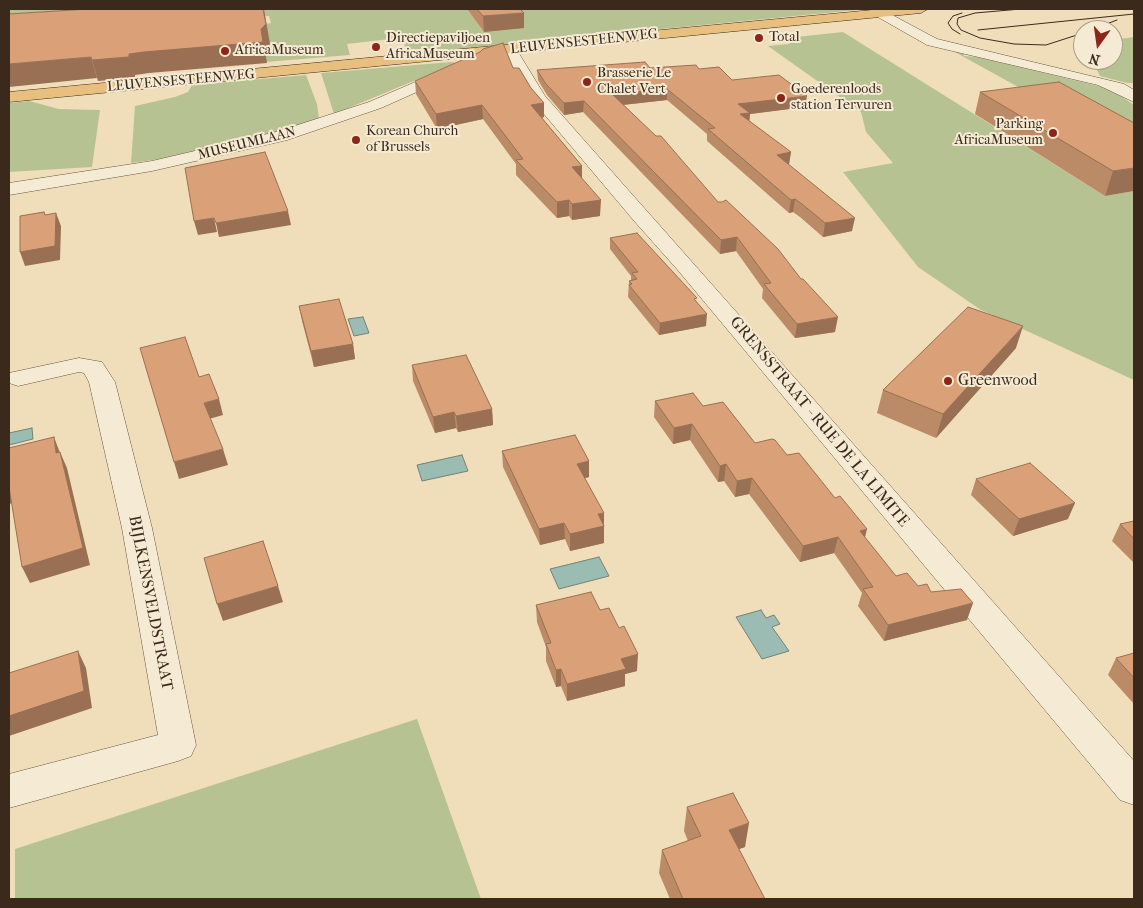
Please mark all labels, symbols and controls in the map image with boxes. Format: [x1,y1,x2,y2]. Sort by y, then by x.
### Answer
north arrow [1073,20,1123,70]
street label: LEUVENSESTEENWEG [509,26,659,58]
place label: Total [769,30,800,46]
place label: Directiepaviljoen AfricaMuseum [386,31,490,64]
marker: Total [753,32,765,44]
marker: Directiepaviljoen AfricaMuseum [370,41,382,53]
place label: AfricaMuseum [235,43,324,59]
marker: AfricaMuseum [219,45,231,57]
text: N [1087,50,1102,69]
street label: LEUVENSESTEENWEG [106,66,256,96]
place label: Brasserie Le Chalet Vert [597,66,671,98]
marker: Brasserie Le Chalet Vert [581,76,593,88]
place label: Goederenloods station Tervuren [791,82,892,114]
marker: Goederenloods station Tervuren [775,92,787,104]
place label: Parking AfricaMuseum [954,117,1043,150]
street label: MUSEUMLAAN [196,124,298,164]
place label: Korean Church of Brussels [366,124,458,156]
marker: Parking AfricaMuseum [1047,127,1059,139]
marker: Korean Church of Brussels [350,134,362,146]
street label: GRENSSTRAAT - RUE DE LA LIMITE [725,313,913,531]
place label: Greenwood [958,371,1037,391]
marker: Greenwood [942,375,954,387]
street label: BIJLKENSVELDSTRAAT [124,514,176,692]

